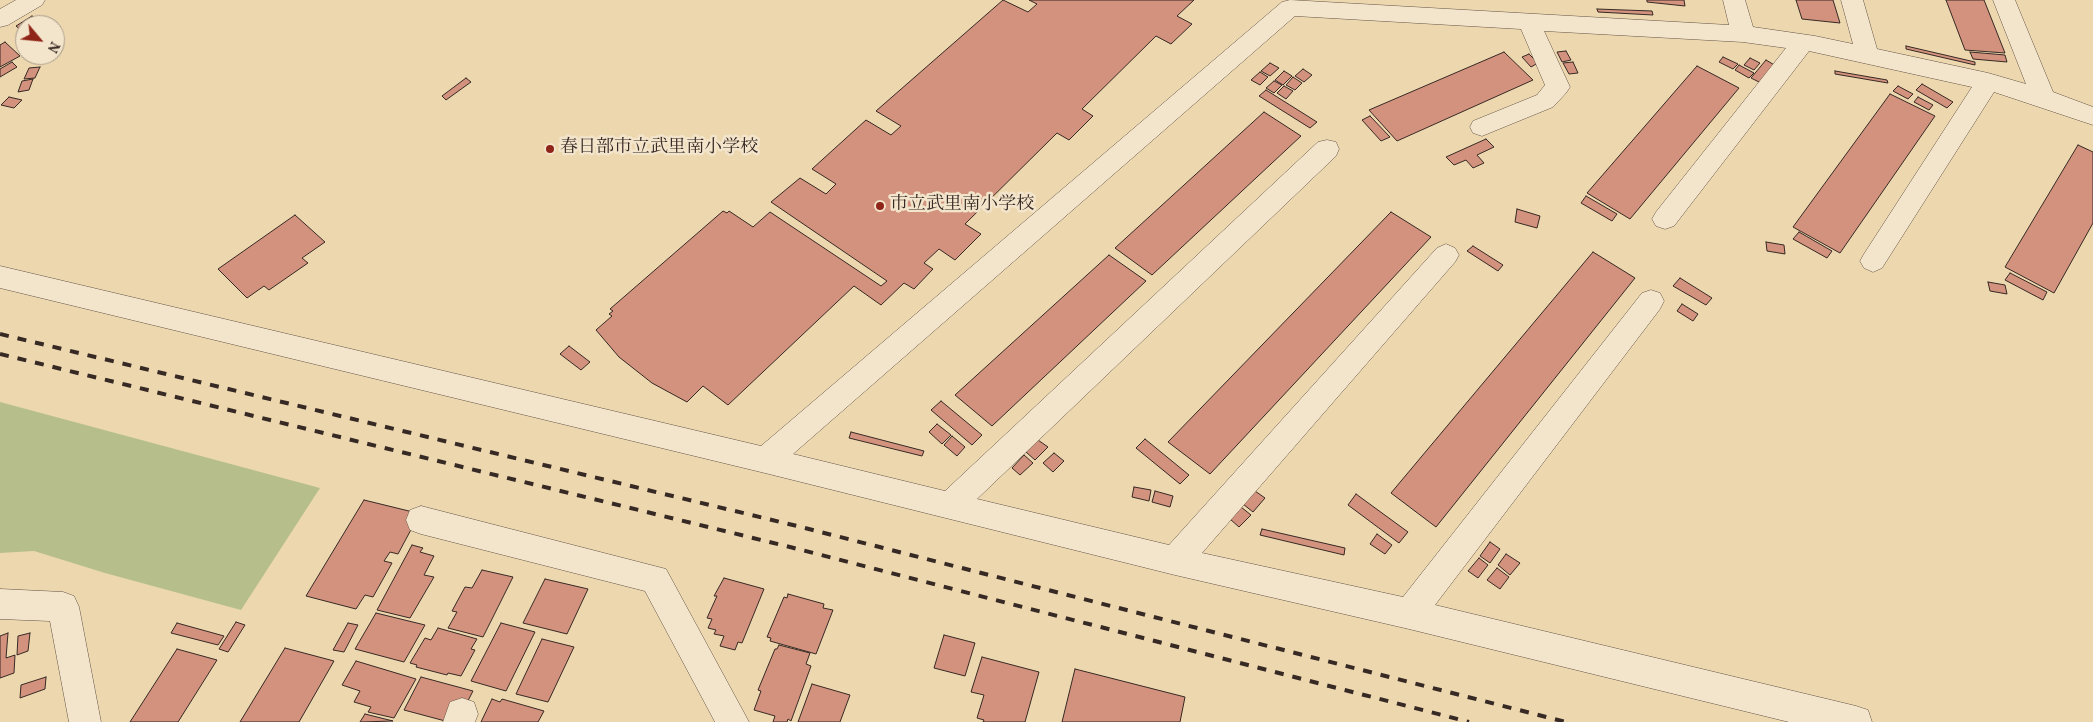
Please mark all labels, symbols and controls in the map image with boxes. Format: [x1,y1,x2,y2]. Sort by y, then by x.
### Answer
north arrow [15,15,65,65]
text: N [42,38,64,56]
place label: 春日部市立武里南小学校 [560,138,758,160]
marker: 春日部市立武里南小学校 [544,143,556,155]
place label: 市立武里南小学校 [890,195,1034,217]
marker: 市立武里南小学校 [874,200,886,212]

